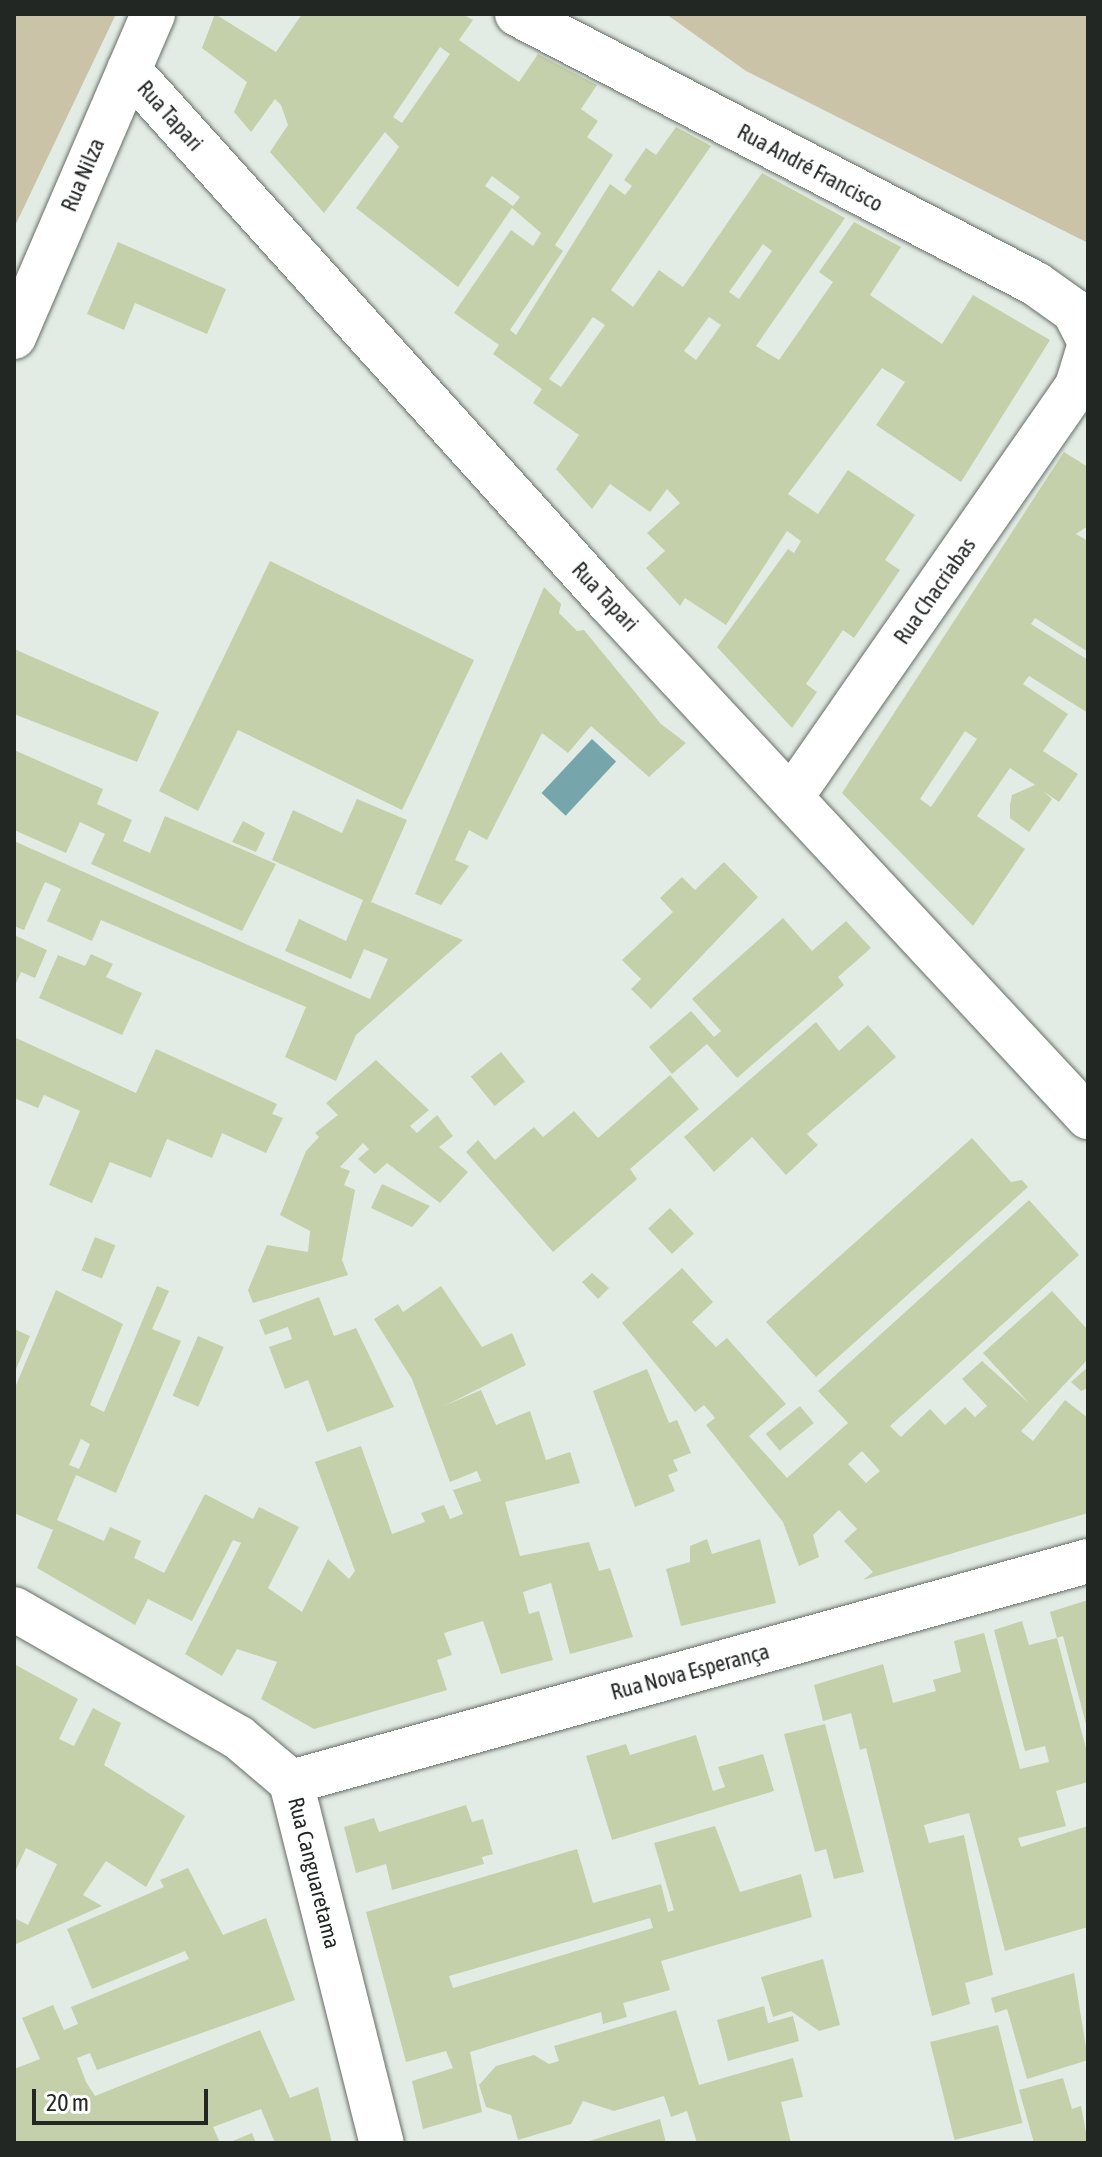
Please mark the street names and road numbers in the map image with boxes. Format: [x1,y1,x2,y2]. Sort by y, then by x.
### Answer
street label: Rua Tapari [132,75,208,157]
street label: Rua André Francisco [733,119,887,217]
street label: Rua Nilza [56,134,110,216]
street label: Rua Chacriabas [889,533,981,649]
street label: Rua Tapari [566,557,644,637]
street label: Rua Nova Esperança [608,1638,772,1706]
street label: Rua Canguaretama [282,1795,346,1951]

